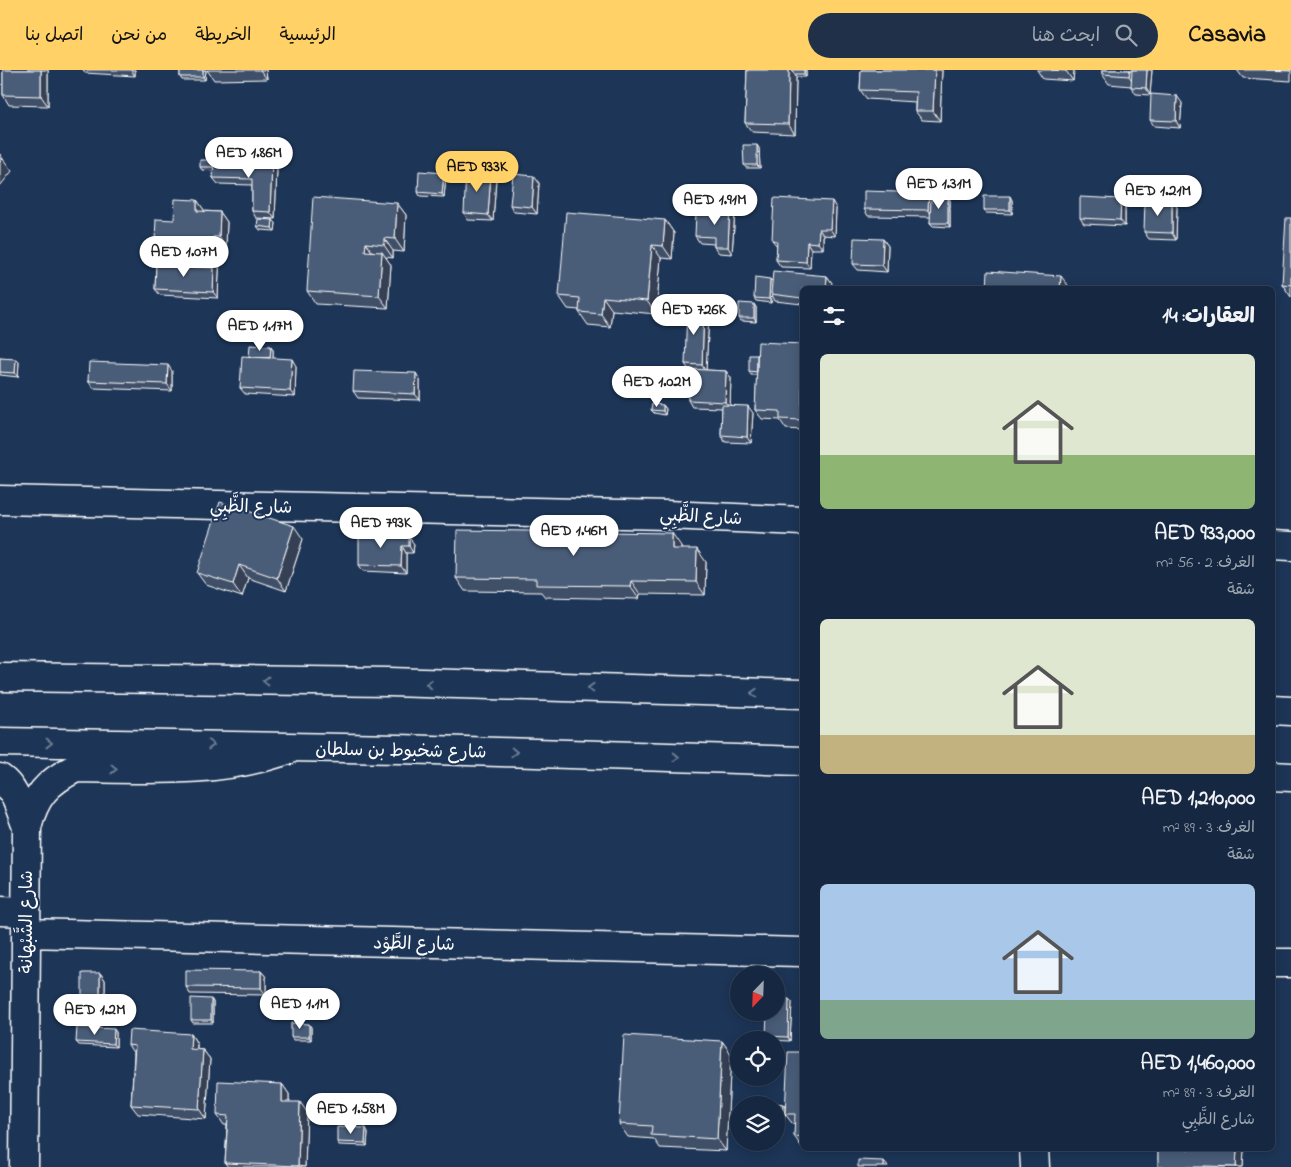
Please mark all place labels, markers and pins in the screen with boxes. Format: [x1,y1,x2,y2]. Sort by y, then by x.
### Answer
pin: AED 1.86M [192,136,306,179]
pin: AED 933K [425,150,529,193]
pin: AED 1.31M [882,168,996,210]
pin: AED 1.21M [1101,174,1215,217]
pin: AED 1.91M [658,184,772,226]
pin: AED 1.07M [127,236,241,278]
pin: AED 726K [642,294,746,336]
pin: AED 1.17M [203,310,317,352]
pin: AED 1.02M [600,366,714,408]
pin: AED 793K [329,506,433,549]
pin: AED 1.46M [517,514,631,557]
pin: AED 1.1M [248,988,352,1030]
pin: AED 1.2M [43,994,147,1036]
pin: AED 1.58M [294,1092,408,1135]

